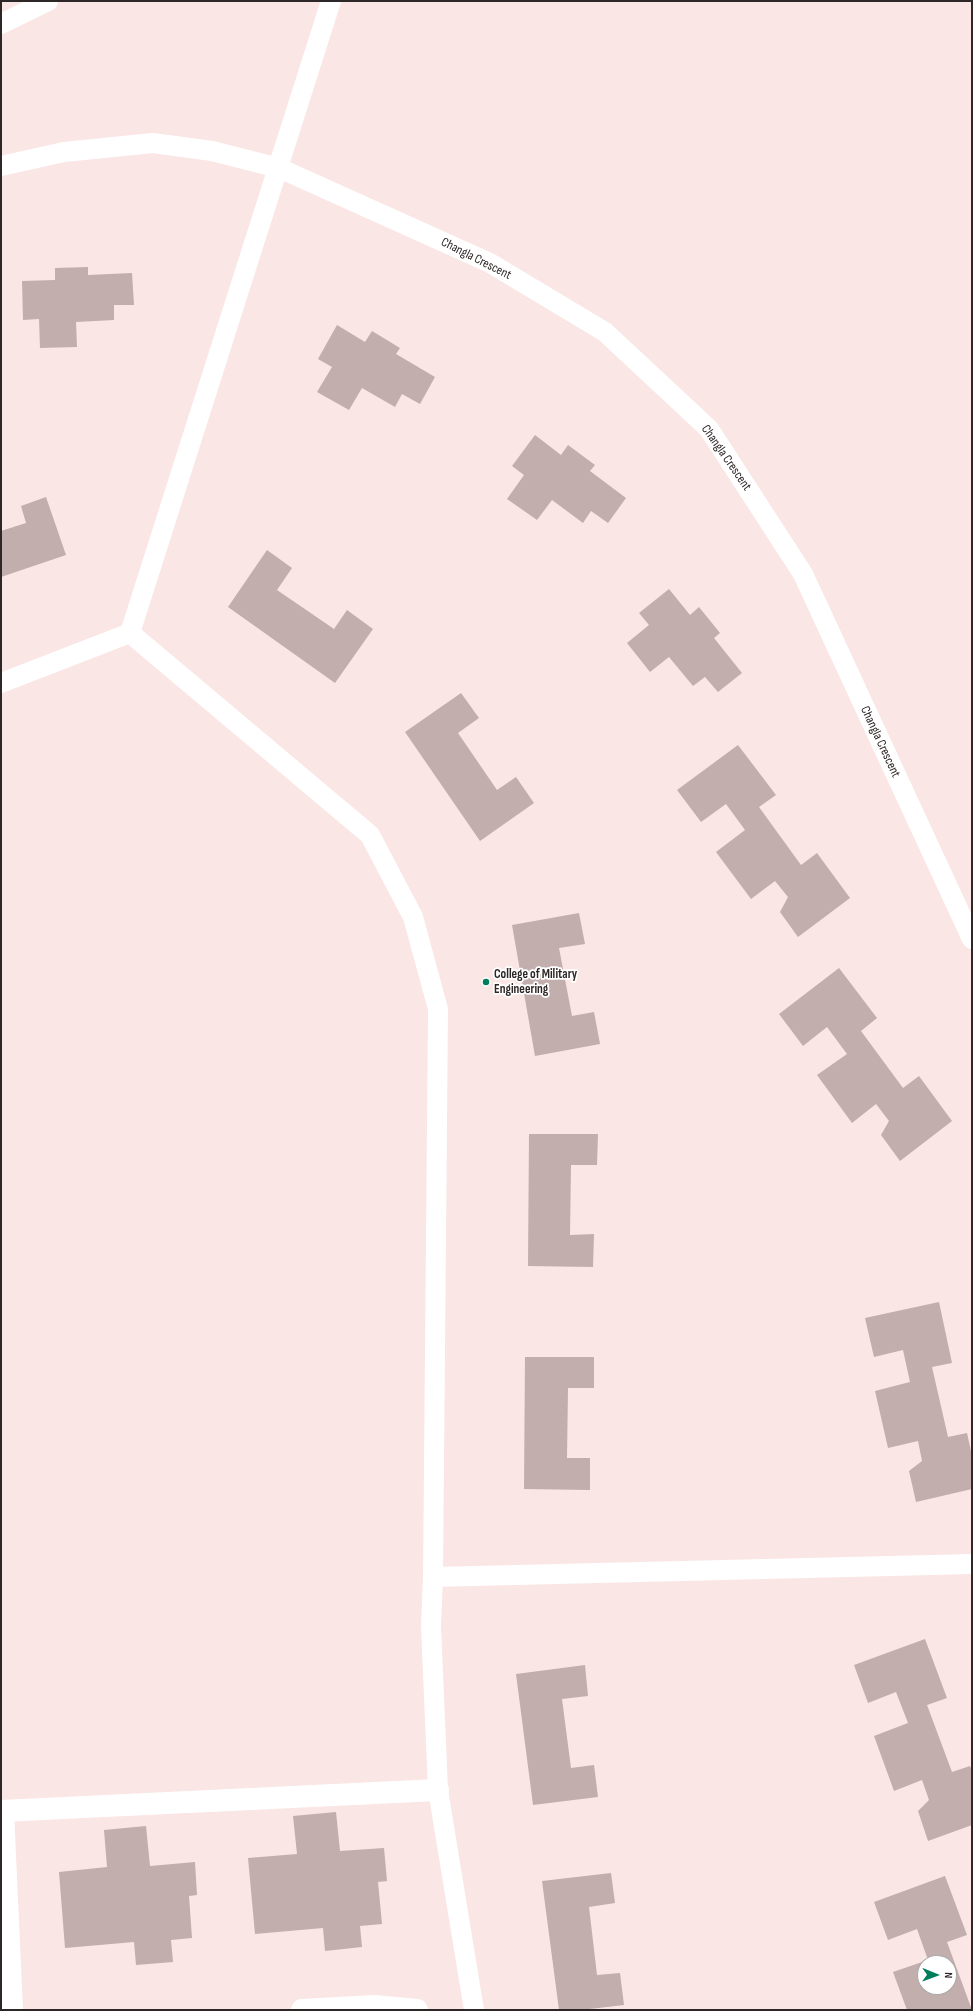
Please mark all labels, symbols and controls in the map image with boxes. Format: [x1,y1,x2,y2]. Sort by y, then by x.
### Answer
street label: Changla Crescent [438,235,514,283]
street label: Changla Crescent [698,422,754,494]
street label: Changla Crescent [857,704,903,780]
place label: College of Military Engineering [494,967,577,998]
marker: College of Military Engineering [481,977,491,987]
north arrow [917,1955,957,1995]
text: N [942,1972,955,1978]

